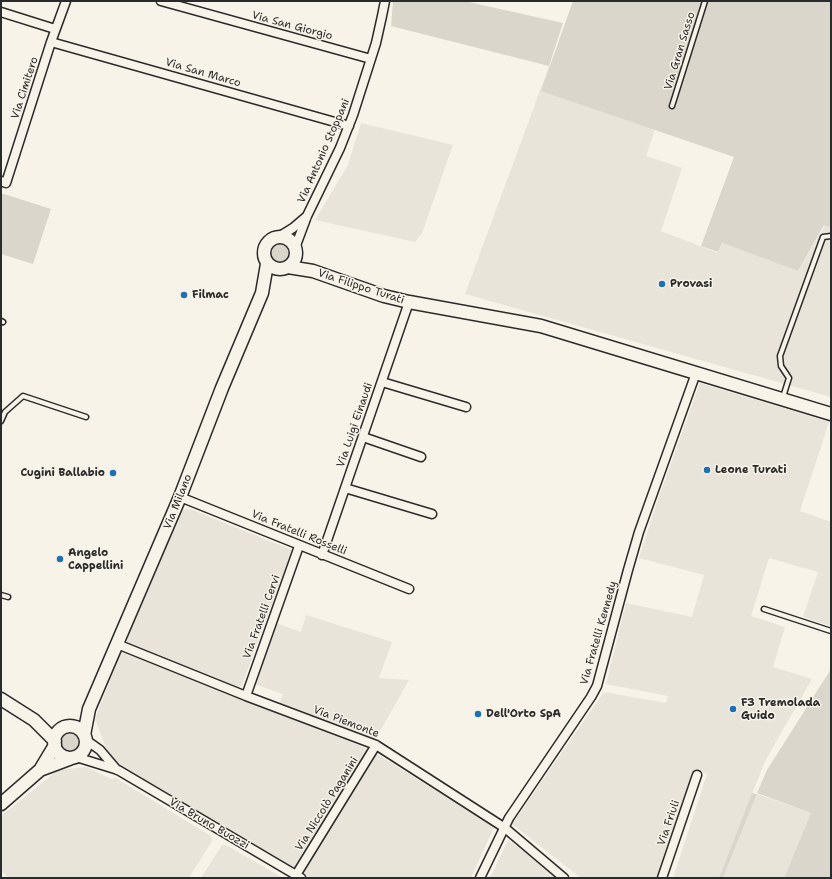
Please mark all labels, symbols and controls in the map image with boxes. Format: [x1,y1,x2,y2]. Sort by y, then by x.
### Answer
street label: Via San Giorgio [250,9,334,43]
street label: Via Gran Sasso [662,10,698,92]
street label: Via Cimitero [9,55,41,121]
street label: Via San Marco [164,56,242,90]
street label: Via Antonio Stoppani [295,97,353,205]
street label: Via Filippo Turati [316,267,406,307]
place label: Provasi [670,277,712,291]
marker: Provasi [657,279,667,289]
place label: Filmac [192,288,229,302]
marker: Filmac [179,290,189,300]
street label: Via Luigi Einaudi [334,381,376,469]
place label: Leone Turati [715,463,787,477]
marker: Leone Turati [702,465,712,475]
place label: Cugini Ballabio [20,466,105,480]
marker: Cugini Ballabio [108,468,118,478]
street label: Via Milano [161,473,195,531]
street label: Via Fratelli Rosselli [249,508,349,558]
place label: Angelo Cappellini [68,546,123,572]
marker: Angelo Cappellini [55,554,65,564]
street label: Via Fratelli Cervi [241,573,283,661]
street label: Via Fratelli Kennedy [578,580,620,686]
place label: F3 Tremolada Guido [741,696,820,722]
street label: Via Piemonte [311,703,381,741]
marker: F3 Tremolada Guido [728,704,738,714]
place label: Dell'Orto SpA [486,707,561,721]
marker: Dell'Orto SpA [473,709,483,719]
street label: Via Niccolò Paganini [293,754,361,854]
street label: Via Bruno Buozzi [167,796,251,852]
street label: Via Friuli [655,798,683,848]

